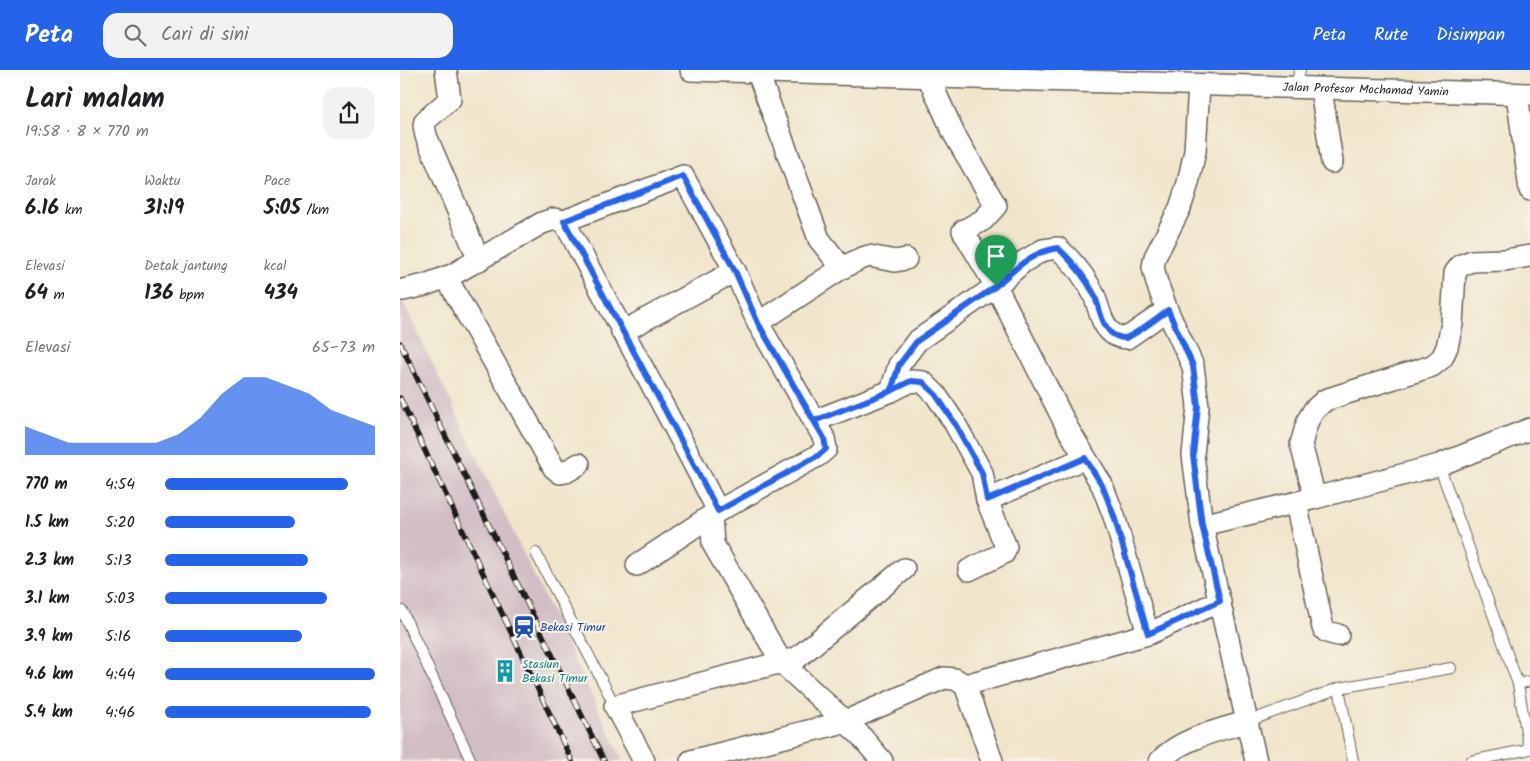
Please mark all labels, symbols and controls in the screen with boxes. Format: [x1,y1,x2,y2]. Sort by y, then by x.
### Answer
search box [103,13,453,58]
text: Peta [25,16,73,55]
text: Cari di sini [161,20,249,50]
icon: search [121,21,149,49]
text: Peta [1313,21,1346,50]
text: Rute [1374,21,1408,50]
text: Disimpan [1436,21,1505,50]
text: Lari malam [25,77,165,122]
street label: Jalan Profesor Mochamad Yamin [1282,77,1449,101]
button: share [323,87,375,139]
text: 19:58 · 8 × 770 m [25,119,149,144]
text: Jarak [25,170,56,192]
text: Waktu [144,170,181,192]
text: Pace [264,170,290,192]
text: 6.16 [25,192,59,225]
text: 31:19 [144,192,184,225]
text: 5:05 [264,192,301,225]
text: km [59,199,82,221]
text: /km [301,199,329,221]
pin [975,235,1017,286]
icon: arrive [982,242,1010,270]
text: Elevasi [25,255,65,277]
text: Detak jantung [144,255,228,277]
text: kcal [264,255,286,277]
text: 64 [25,277,48,310]
text: 136 [144,277,174,310]
text: 434 [264,277,298,310]
text: m [48,284,65,306]
text: bpm [174,284,204,306]
text: Elevasi [25,335,70,360]
text: 65–73 m [312,335,375,360]
text: 770 m [25,472,68,497]
text: 4:54 [105,472,135,497]
text: 1.5 km [25,510,69,535]
text: 5:20 [105,510,135,535]
text: 2.3 km [25,548,74,573]
text: 5:13 [105,548,132,573]
text: 3.1 km [25,586,70,611]
text: 5:03 [105,586,135,611]
station icon: Bekasi Timur [511,614,537,640]
place label: Bekasi Timur [540,618,607,637]
text: 3.9 km [25,624,73,649]
text: 5:16 [105,624,131,649]
place label: Stasiun Bekasi Timur [522,655,589,688]
building icon: Stasiun Bekasi Timur [492,658,518,684]
text: 4.6 km [25,662,73,687]
text: 4:44 [105,662,135,687]
text: 5.4 km [25,700,73,725]
text: 4:46 [105,700,135,725]

